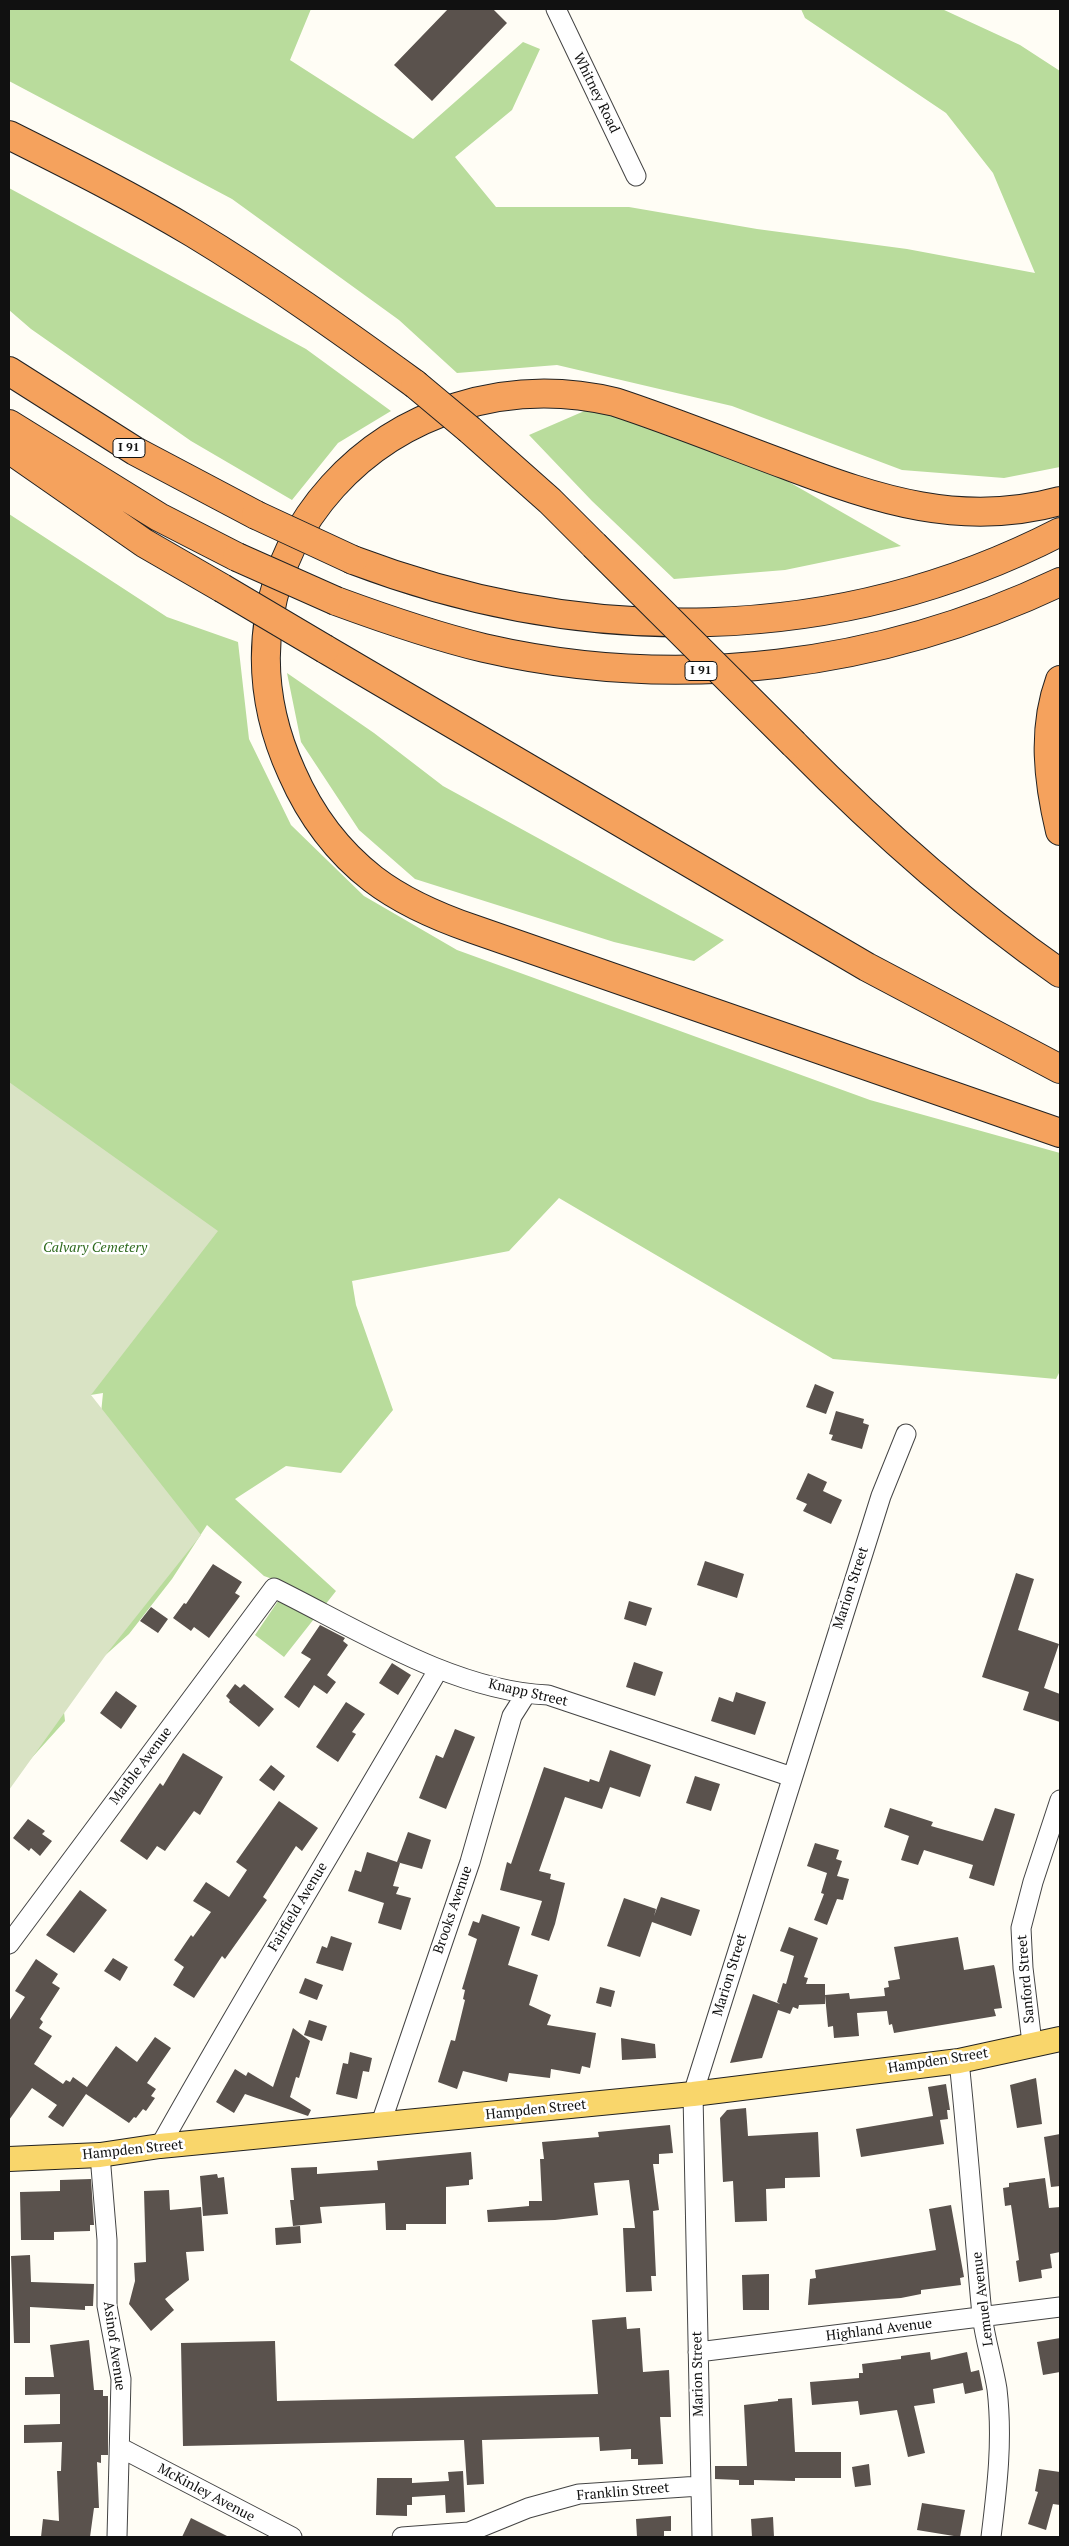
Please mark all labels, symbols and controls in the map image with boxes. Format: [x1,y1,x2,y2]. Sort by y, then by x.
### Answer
street label: Whitney Road [569,50,623,136]
road number: I 91 [113,438,145,458]
road number: I 91 [685,661,717,680]
park label: Calvary Cemetery [43,1240,147,1256]
street label: Marion Street [830,1545,872,1631]
street label: Knapp Street [487,1676,569,1710]
street label: Marble Avenue [106,1724,176,1808]
street label: Fairfield Avenue [265,1859,331,1955]
street label: Brooks Avenue [430,1864,476,1956]
street label: Marion Street [709,1932,751,2018]
street label: Sanford Street [1014,1934,1038,2024]
street label: Hampden Street [887,2045,989,2077]
street label: Hampden Street [485,2096,587,2124]
street label: Hampden Street [82,2136,184,2164]
street label: Lemuel Avenue [969,2251,997,2347]
street label: Asinof Avenue [99,2300,129,2392]
street label: Highland Avenue [825,2315,933,2345]
street label: Marion Street [689,2331,707,2417]
street label: McKinley Avenue [155,2460,257,2526]
street label: Franklin Street [576,2480,670,2504]

